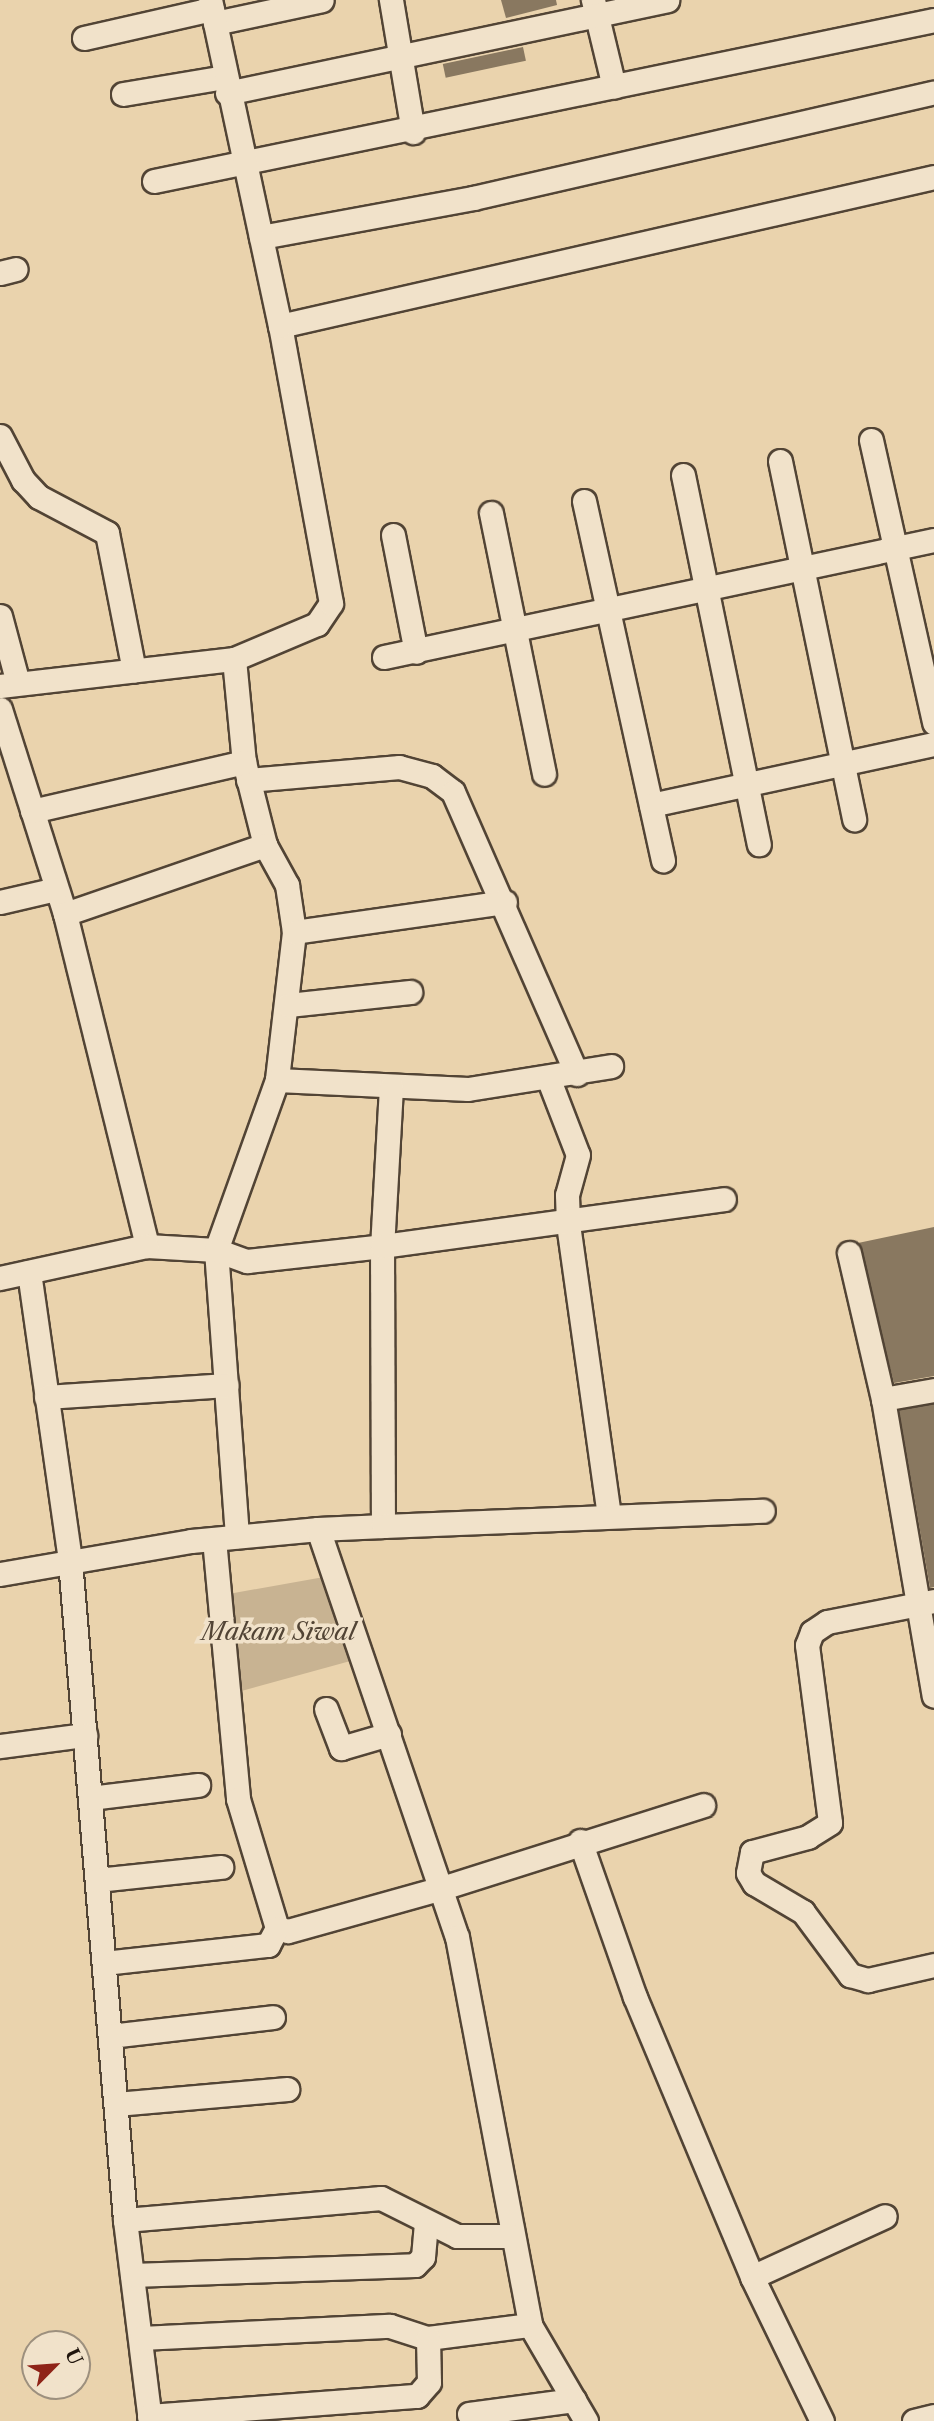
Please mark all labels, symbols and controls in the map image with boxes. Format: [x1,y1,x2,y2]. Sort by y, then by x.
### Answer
park label: Makam Siwal [202,1618,356,1646]
north arrow [21,2330,91,2400]
text: U [60,2345,87,2369]

